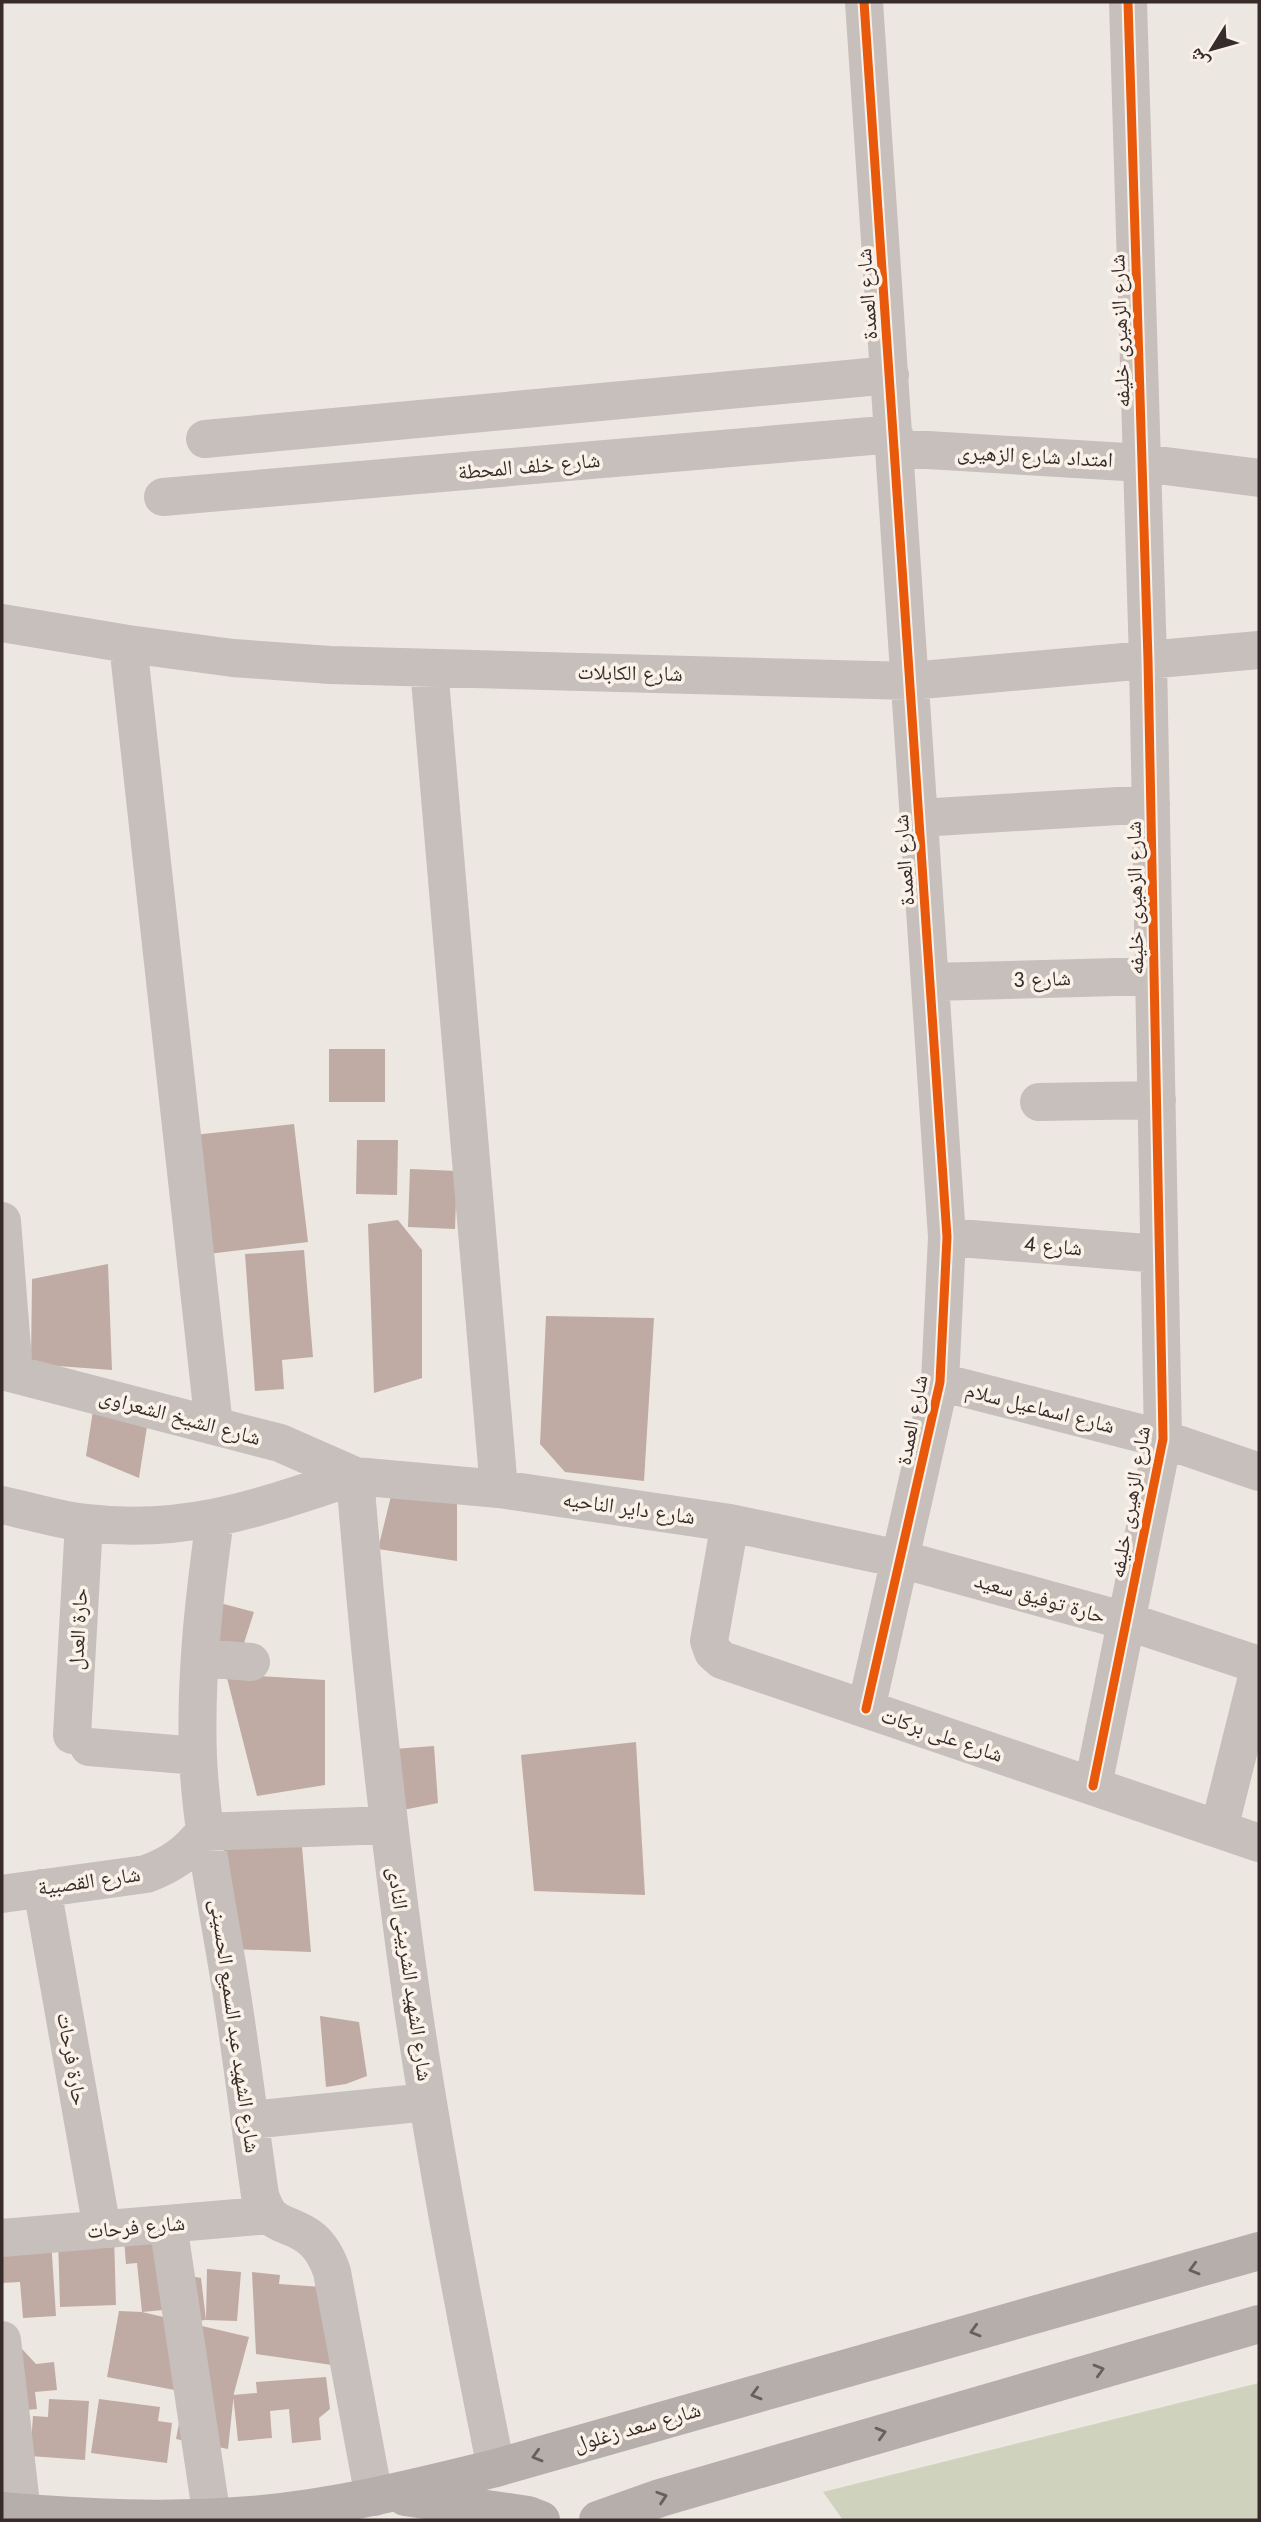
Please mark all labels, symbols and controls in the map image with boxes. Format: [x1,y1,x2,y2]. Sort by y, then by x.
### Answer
north arrow [1177,14,1247,84]
text: ش [1182,43,1216,75]
street label: شارع العمدة [849,247,885,341]
street label: شارع الزهيرى خليفه [1102,254,1138,408]
street label: امتداد شارع الزهيرى [956,437,1114,475]
street label: شارع خلف المحطة [456,445,602,487]
street label: شارع الكابلات [577,657,683,689]
street label: شارع العمدة [886,813,922,907]
street label: شارع الزهيرى خليفه [1119,821,1151,975]
street label: شارع 3 [1013,963,1071,995]
street label: شارع 4 [1023,1229,1083,1263]
street label: شارع العمدة [889,1372,935,1468]
street label: شارع اسماعيل سلام [962,1375,1118,1441]
street label: شارع الشيخ الشعراوى [96,1381,264,1453]
street label: شارع الزهيرى خليفه [1102,1424,1158,1580]
street label: شارع داير الناحيه [561,1484,697,1532]
street label: حارة توفيق سعيد [971,1565,1109,1631]
street label: حارة العدل [61,1587,95,1671]
street label: شارع على بركات [877,1700,1007,1770]
street label: شارع القصبية [36,1859,142,1903]
street label: شارع الشهيد الشربينى النادى [380,1865,440,2083]
street label: شارع الشهيد عبد السميع الحسينى [202,1897,268,2155]
street label: حارة فرحات [49,2010,95,2108]
street label: شارع فرحات [86,2208,186,2246]
one-way arrow [1188,2261,1200,2276]
one-way arrow [969,2323,981,2338]
one-way arrow [1093,2363,1105,2378]
one-way arrow [750,2385,762,2400]
street label: شارع سعد زغلول [570,2395,704,2459]
one-way arrow [874,2426,886,2441]
one-way arrow [531,2448,543,2462]
one-way arrow [656,2491,668,2506]

